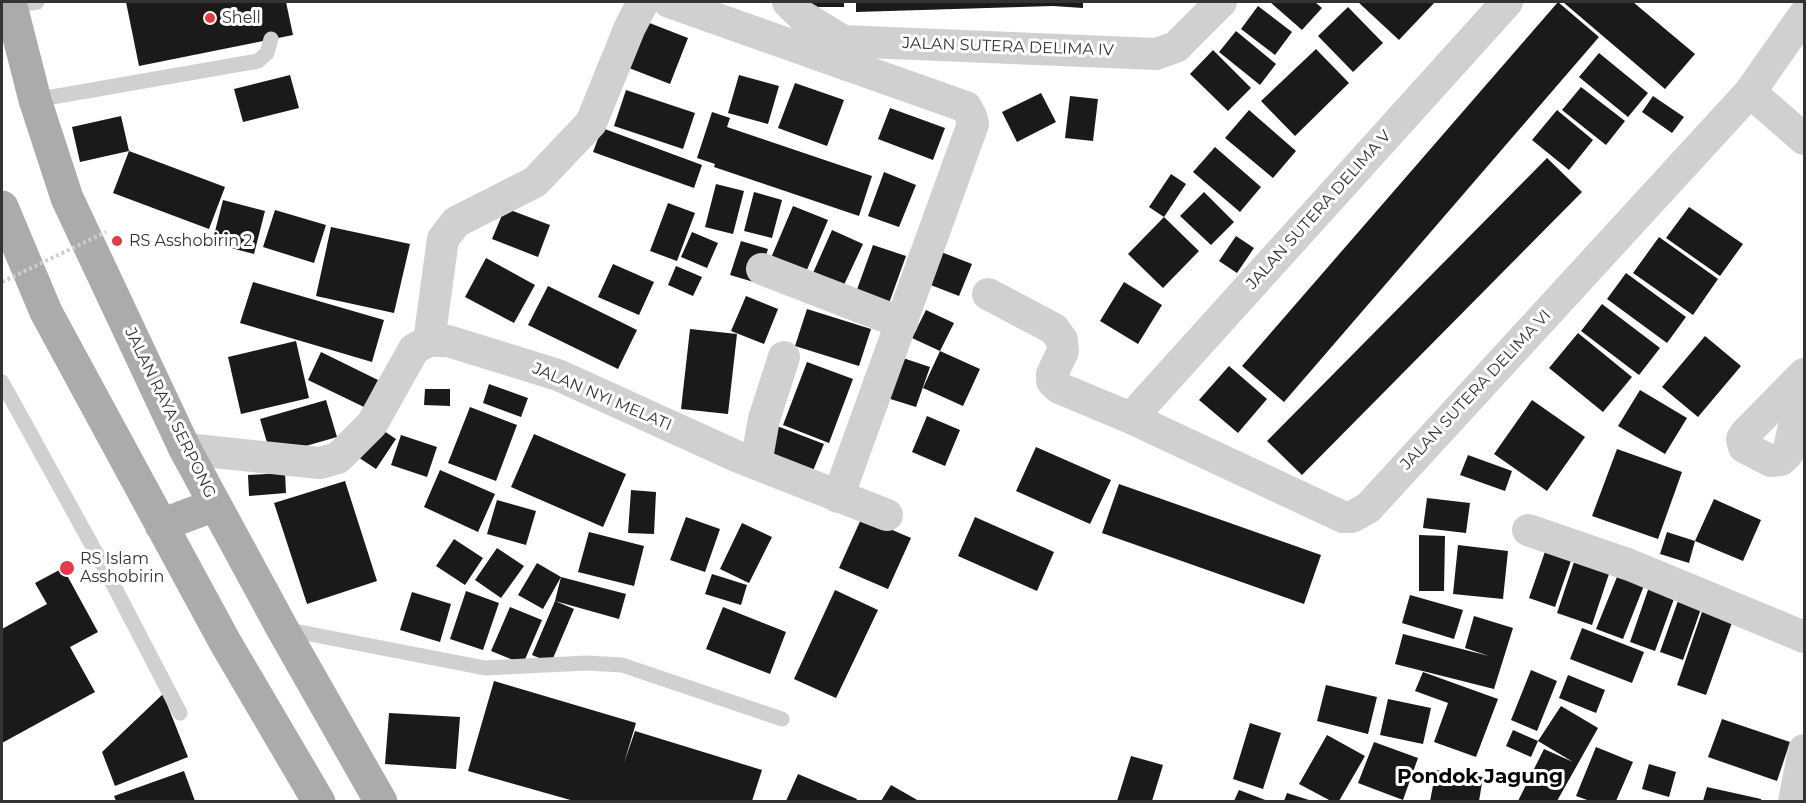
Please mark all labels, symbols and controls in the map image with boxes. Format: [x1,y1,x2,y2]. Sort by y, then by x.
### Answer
place label: Shell [222,8,261,28]
marker: Shell [203,11,217,25]
street label: JALAN SUTERA DELIMA IV [902,34,1114,60]
street label: JALAN SUTERA DELIMA V [1243,127,1395,293]
place label: RS Asshobirin 2 [129,231,252,251]
marker: RS Asshobirin 2 [110,234,124,248]
street label: JALAN SUTERA DELIMA VI [1397,306,1555,474]
street label: JALAN RAYA SERPONG [120,325,220,501]
street label: JALAN NYI MELATI [529,359,675,435]
place label: RS Islam Asshobirin [80,549,164,587]
marker: RS Islam Asshobirin [58,559,76,577]
district label: Pondok Jagung [1397,765,1563,789]

